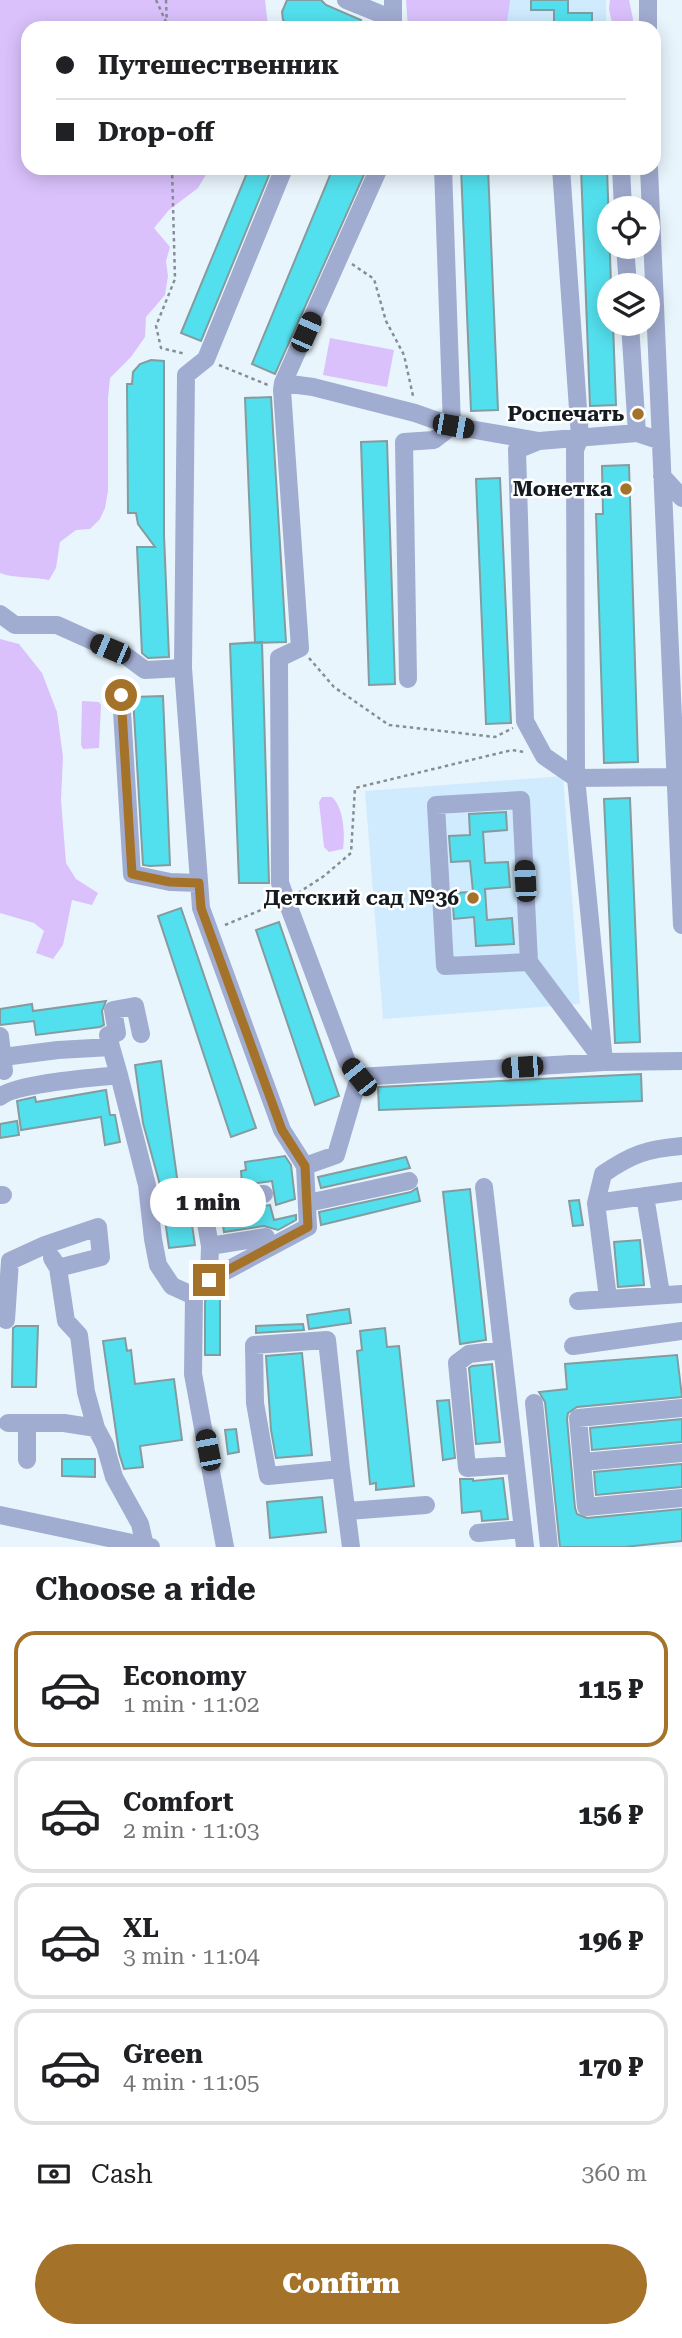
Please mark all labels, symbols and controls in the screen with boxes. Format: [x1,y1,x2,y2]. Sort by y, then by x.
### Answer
text: Путешественник [98,50,339,80]
text: Drop-off [98,117,214,147]
map controls [597,196,660,336]
button: locate [597,196,660,259]
button: layers [597,273,660,336]
car [288,309,325,355]
place label: Роспечать [507,402,625,426]
marker: Роспечать [630,406,646,422]
car [431,412,476,440]
place label: Монетка [513,477,613,501]
marker: Монетка [618,481,634,497]
car [87,631,134,667]
route start [105,679,137,711]
car [514,859,537,903]
place label: Детский сад №36 [264,886,459,910]
marker: Детский сад №36 [465,890,481,906]
car [338,1054,381,1100]
car [501,1055,544,1079]
callout: 1 min [151,1178,267,1228]
text: 1 min [176,1189,240,1216]
route end [193,1264,225,1296]
car [194,1427,223,1473]
text: Choose a ride [35,1570,256,1608]
icon: car [39,1658,102,1721]
text: Economy [123,1661,246,1691]
text: 115 ₽ [578,1674,643,1704]
text: 1 min · 11:02 [123,1691,260,1718]
icon: car [39,1784,102,1847]
text: Comfort [123,1787,233,1817]
text: 156 ₽ [578,1800,643,1830]
text: 2 min · 11:03 [123,1817,260,1844]
icon: car [39,1910,102,1973]
text: XL [123,1913,159,1943]
text: 196 ₽ [578,1926,643,1956]
text: 3 min · 11:04 [123,1943,260,1970]
icon: car [39,2036,102,2099]
text: Green [123,2039,203,2069]
text: 170 ₽ [578,2052,643,2082]
text: 4 min · 11:05 [123,2069,260,2096]
icon: cash [35,2155,73,2193]
text: Cash [91,2159,153,2189]
text: 360 m [582,2160,647,2187]
button: Confirm [35,2244,647,2324]

